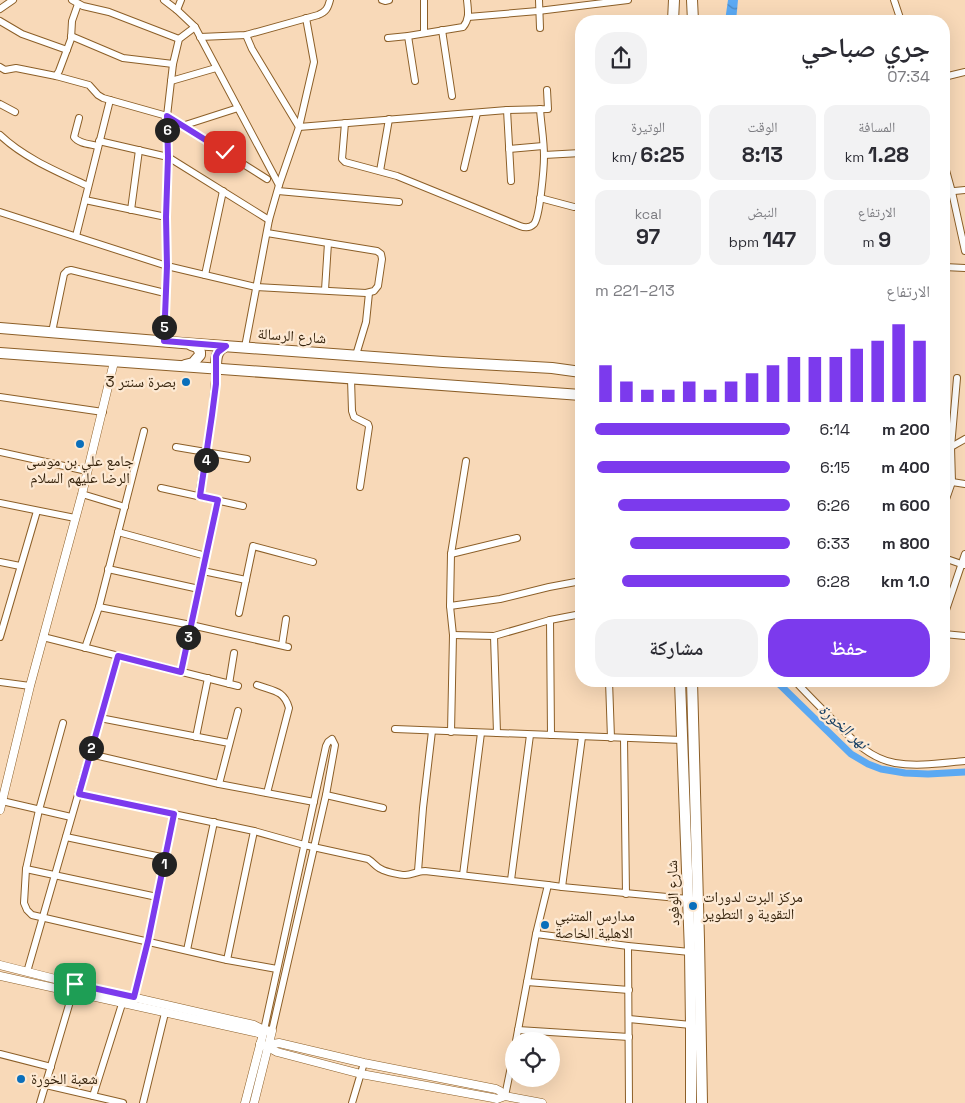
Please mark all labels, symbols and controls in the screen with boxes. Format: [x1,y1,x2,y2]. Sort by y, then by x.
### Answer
text: جري صباحي [801,29,930,65]
button: share [595,32,647,84]
text: 07:34 [887,66,930,87]
pin: 6 [154,118,180,142]
text: الوتيرة [631,118,665,136]
text: الوقت [747,118,778,136]
text: المسافة [858,118,895,136]
text: 6 [163,121,172,139]
pin [204,131,246,173]
icon: check [211,138,239,166]
text: 6:25 [640,141,685,168]
text: 8:13 [742,141,783,168]
text: 1.28 [868,141,909,168]
text: /km [612,148,640,166]
text: km [845,148,868,166]
text: النبض [748,203,777,221]
text: الارتفاع [858,203,896,221]
text: kcal [635,205,662,223]
text: 97 [636,223,660,250]
text: 147 [763,226,796,253]
text: 9 [878,226,891,253]
text: bpm [729,233,763,251]
text: m [863,233,878,251]
text: 213–221 m [595,280,675,301]
text: الارتفاع [886,281,930,302]
pin: 5 [152,314,176,340]
text: 5 [160,318,169,336]
street label: شارع الرسالة [257,324,327,348]
place label: بصرة سنتر 3 [106,372,176,391]
marker: بصرة سنتر 3 [180,376,192,388]
text: 6:14 [819,419,850,440]
text: 200 m [882,419,930,440]
marker: جامع علي بن موسى الرضا عليهم السلام [74,438,86,450]
pin: 4 [194,448,218,472]
place label: جامع علي بن موسى الرضا عليهم السلام [26,451,134,488]
text: 4 [202,451,211,469]
text: 6:15 [820,457,850,478]
text: 400 m [881,457,930,478]
text: 6:26 [817,495,850,516]
text: 600 m [882,495,930,516]
text: 6:33 [817,533,850,554]
text: 800 m [882,533,930,554]
text: 6:28 [817,571,850,592]
text: 1.0 km [881,571,930,592]
button: مشاركة [595,619,758,677]
button: حفظ [768,619,930,677]
pin: 3 [176,624,200,650]
text: 3 [184,628,193,646]
water label: نهر الخورة [814,699,875,755]
pin: 2 [78,736,104,760]
text: 2 [87,739,96,757]
pin: 1 [152,852,176,876]
text: 1 [161,855,168,873]
street label: شارع الوفود [662,860,684,926]
place label: مركز البرت لدورات التقوية و التطوير [702,887,803,923]
marker: مركز البرت لدورات التقوية و التطوير [687,900,699,912]
place label: مدارس المتنبي الاهلية الخاصة [555,906,635,942]
marker: مدارس المتنبي الاهلية الخاصة [539,919,551,931]
pin [54,963,96,1005]
icon: arrive [61,970,89,998]
map controls [505,1032,560,1087]
button: locate [505,1032,560,1087]
place label: شعبة الخورة [31,1069,98,1088]
marker: شعبة الخورة [15,1073,27,1085]

